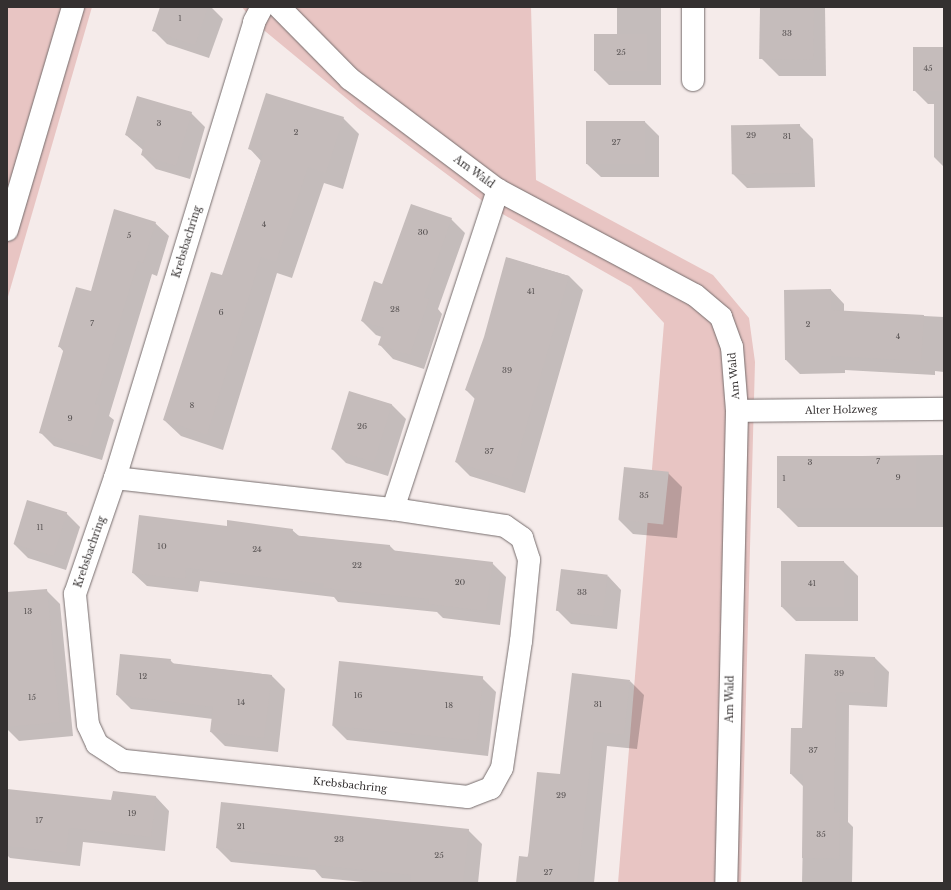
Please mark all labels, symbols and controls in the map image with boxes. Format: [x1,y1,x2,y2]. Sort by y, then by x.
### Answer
house number: 1 [178,14,182,24]
house number: 33 [782,29,792,39]
house number: 25 [616,48,626,58]
house number: 45 [923,64,933,74]
house number: 3 [157,119,161,129]
house number: 2 [294,128,298,138]
house number: 29 [746,131,756,141]
house number: 31 [783,132,791,142]
house number: 27 [612,138,620,148]
street label: Am Wald [451,153,497,191]
street label: Krebsbachring [170,205,204,279]
house number: 4 [262,220,266,230]
house number: 30 [418,228,428,238]
house number: 5 [127,231,131,241]
house number: 41 [527,287,535,297]
house number: 28 [390,305,400,315]
house number: 6 [218,308,224,318]
house number: 7 [90,319,94,329]
house number: 2 [806,320,810,330]
house number: 4 [896,332,900,342]
street label: Am Wald [726,352,742,400]
house number: 39 [502,366,512,376]
house number: 8 [190,401,194,411]
street label: Alter Holzweg [805,403,877,417]
house number: 9 [67,414,73,424]
house number: 26 [357,422,367,432]
house number: 37 [485,447,493,457]
house number: 7 [876,457,880,467]
house number: 3 [808,458,812,468]
house number: 9 [895,473,901,483]
house number: 1 [782,474,786,484]
house number: 35 [639,491,649,501]
street label: Krebsbachring [72,515,108,589]
house number: 11 [36,523,44,533]
house number: 10 [157,542,167,552]
house number: 24 [252,545,262,555]
house number: 22 [352,561,362,571]
house number: 20 [455,578,465,588]
house number: 41 [808,579,816,589]
house number: 33 [577,588,587,598]
house number: 13 [24,607,32,617]
house number: 39 [834,669,844,679]
house number: 12 [139,672,147,682]
street label: Am Wald [724,675,736,723]
house number: 16 [354,691,362,701]
house number: 15 [28,693,36,703]
house number: 14 [237,698,245,708]
house number: 31 [594,700,602,710]
house number: 18 [445,701,453,711]
house number: 37 [809,746,817,756]
street label: Krebsbachring [312,775,388,795]
house number: 29 [556,791,566,801]
house number: 19 [128,809,136,819]
house number: 17 [35,816,43,826]
house number: 21 [237,822,245,832]
house number: 35 [816,830,826,840]
house number: 23 [334,835,344,845]
house number: 25 [434,851,444,861]
house number: 27 [544,868,552,878]

